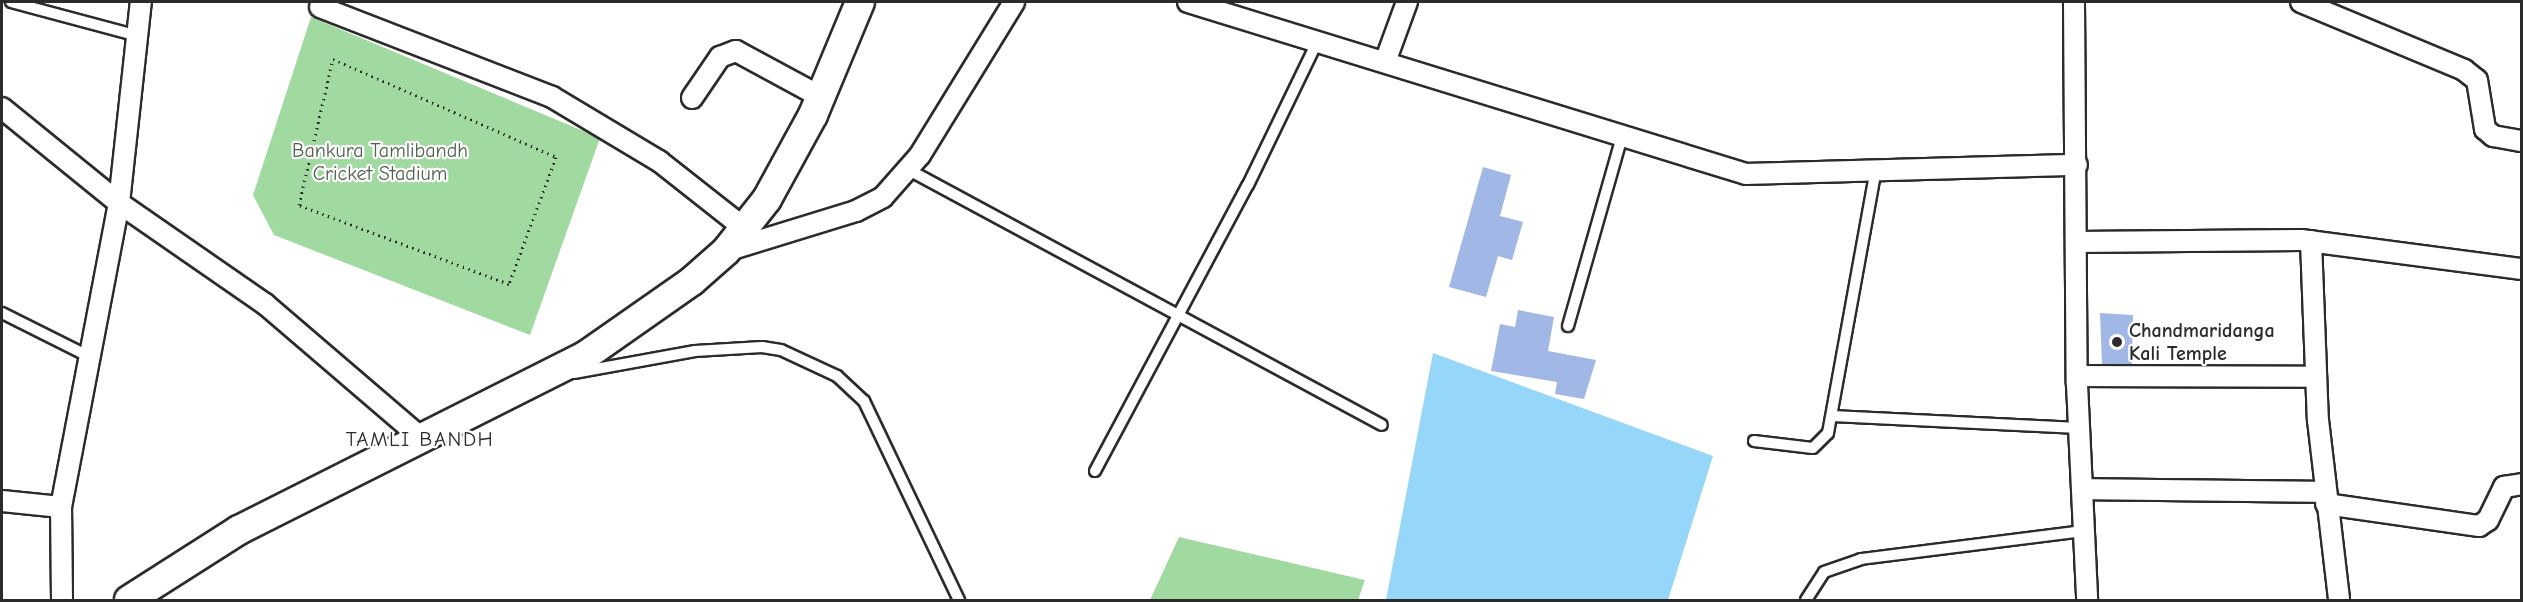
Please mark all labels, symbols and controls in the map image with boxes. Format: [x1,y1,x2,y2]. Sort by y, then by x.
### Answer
park label: Bankura Tamlibandh Cricket Stadium [292,138,468,185]
place label: Chandmaridanga Kali Temple [2129,318,2275,365]
marker: Chandmaridanga Kali Temple [2110,335,2124,349]
district label: TAMLI BANDH [346,426,494,452]

